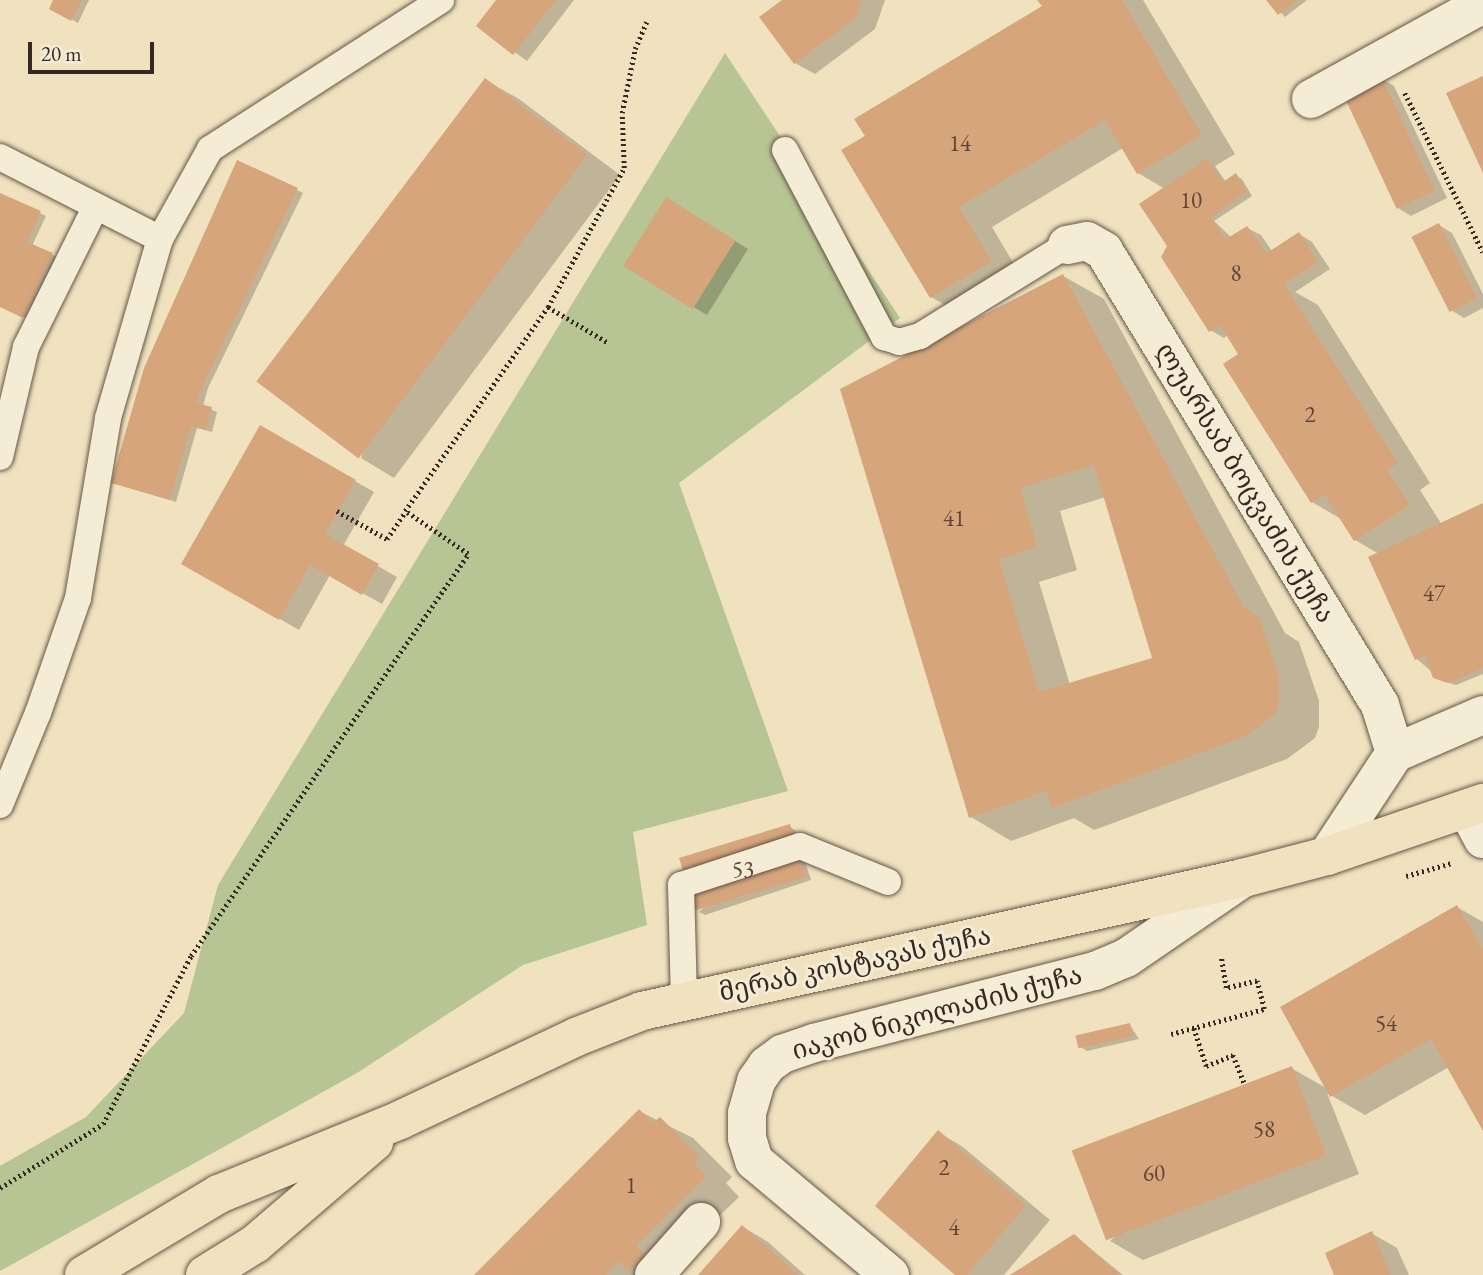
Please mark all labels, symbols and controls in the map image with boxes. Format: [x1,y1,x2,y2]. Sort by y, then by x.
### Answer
scale bar [32,28,158,72]
text: 20 m [41,40,82,67]
house number: 14 [949,129,971,157]
house number: 10 [1180,186,1202,214]
house number: 8 [1230,259,1242,287]
street label: ლუარსაბ ბოცვაძის ქუჩა [1149,337,1341,629]
house number: 2 [1304,400,1316,428]
house number: 41 [943,504,965,532]
house number: 47 [1423,579,1445,607]
house number: 53 [732,855,754,883]
street label: მერაბ კოსტავას ქუჩა [716,920,994,1008]
street label: იაკობ ნიკოლაძის ქუჩა [789,959,1085,1067]
house number: 54 [1375,1009,1397,1037]
house number: 58 [1253,1115,1275,1143]
house number: 2 [938,1153,950,1181]
house number: 60 [1143,1159,1165,1187]
house number: 1 [625,1171,637,1199]
house number: 4 [948,1213,960,1241]

